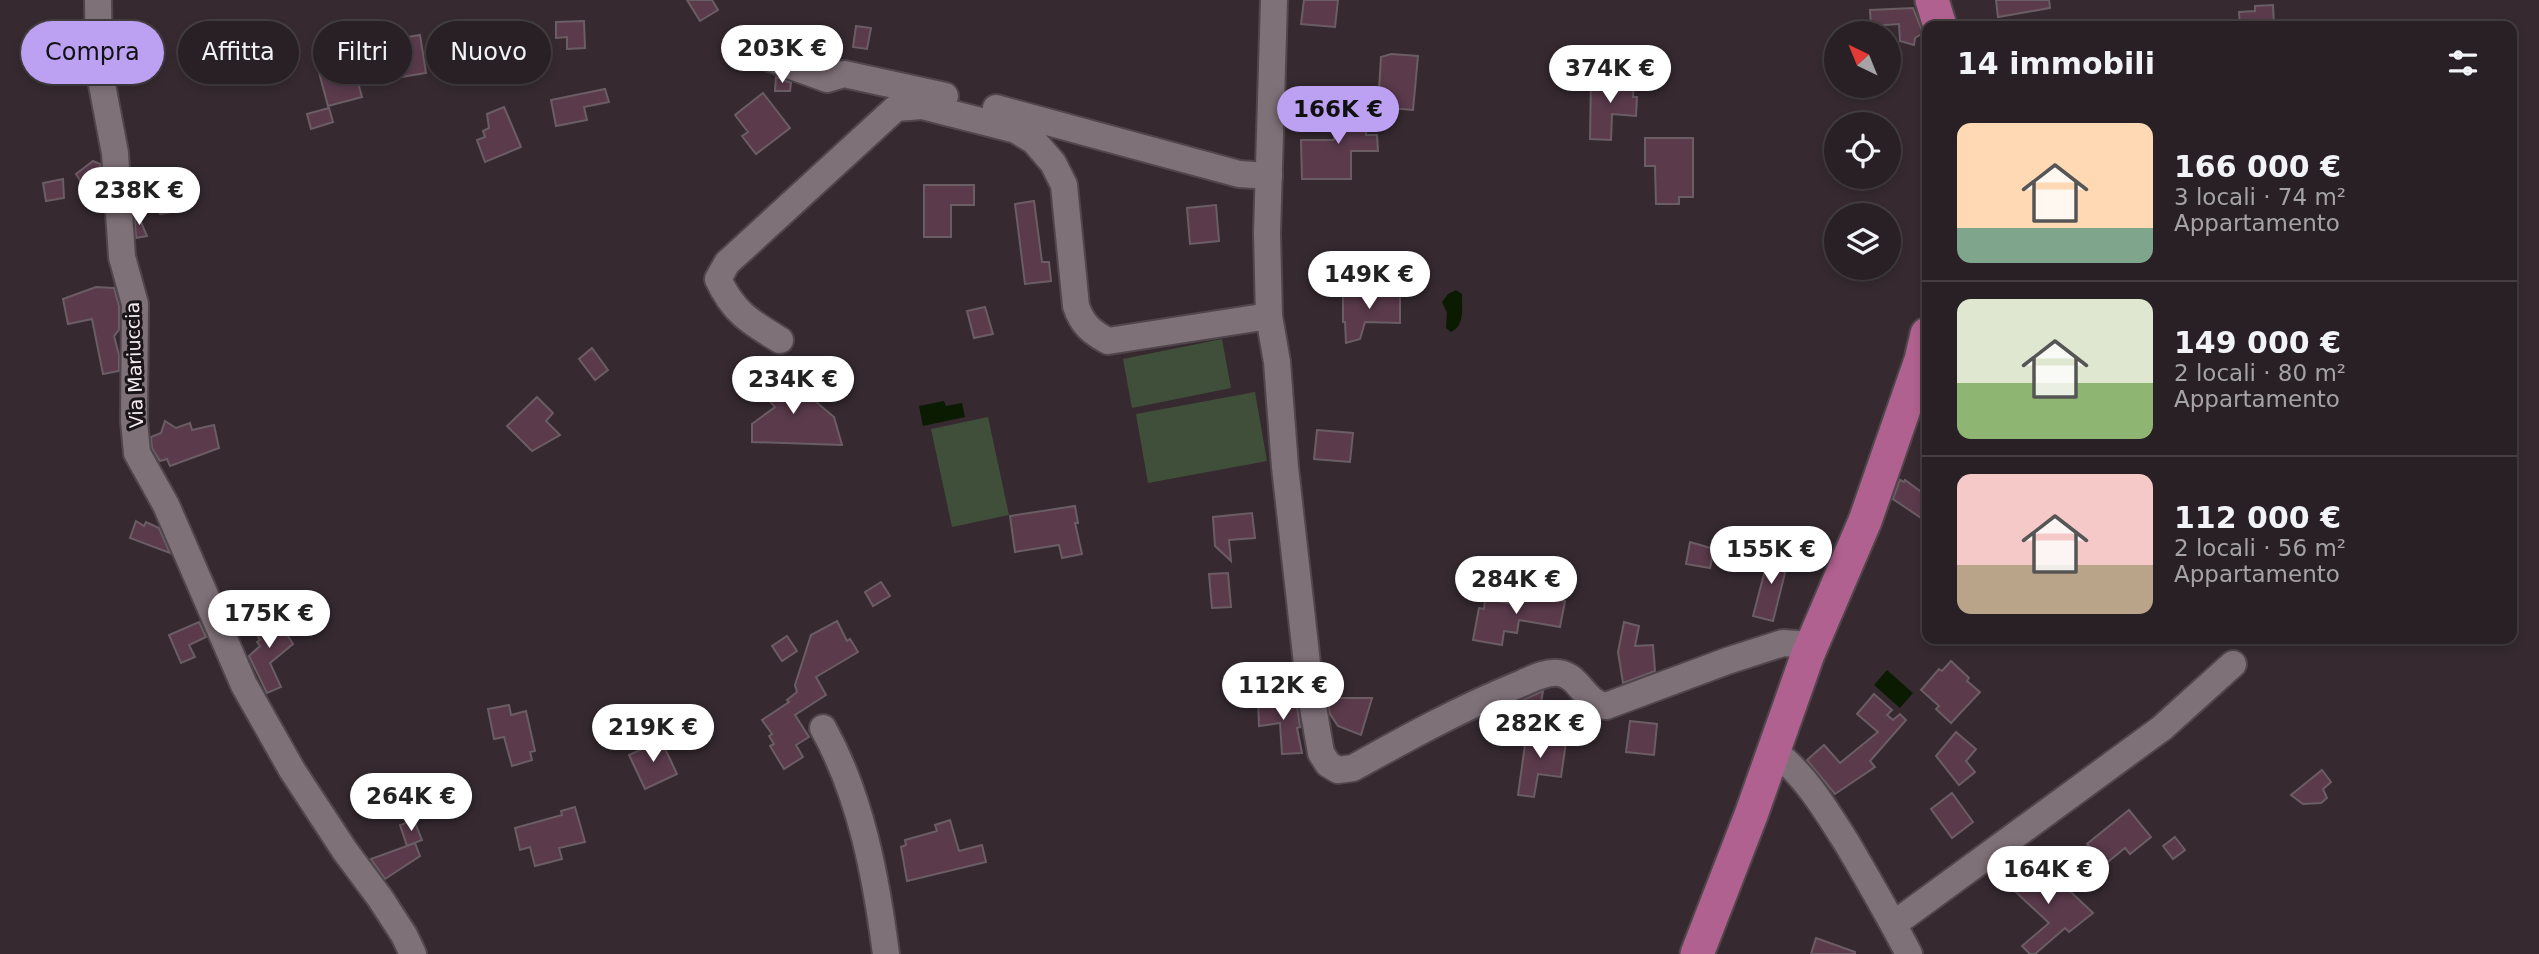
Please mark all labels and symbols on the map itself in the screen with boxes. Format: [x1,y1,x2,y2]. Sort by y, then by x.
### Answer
north arrow [1824,21,1900,98]
pin: 203K € [725,25,839,85]
pin: 374K € [1553,46,1667,105]
pin: 166K € [1281,86,1395,146]
pin: 238K € [82,168,196,227]
pin: 149K € [1312,252,1426,311]
street label: Via Mariuccia [121,301,147,429]
pin: 234K € [736,356,850,416]
pin: 155K € [1714,526,1828,586]
pin: 284K € [1459,556,1573,616]
pin: 175K € [212,590,326,650]
pin: 112K € [1226,662,1340,722]
pin: 282K € [1483,700,1597,760]
pin: 219K € [596,704,710,764]
pin: 264K € [354,774,468,833]
pin: 164K € [1991,846,2105,906]

